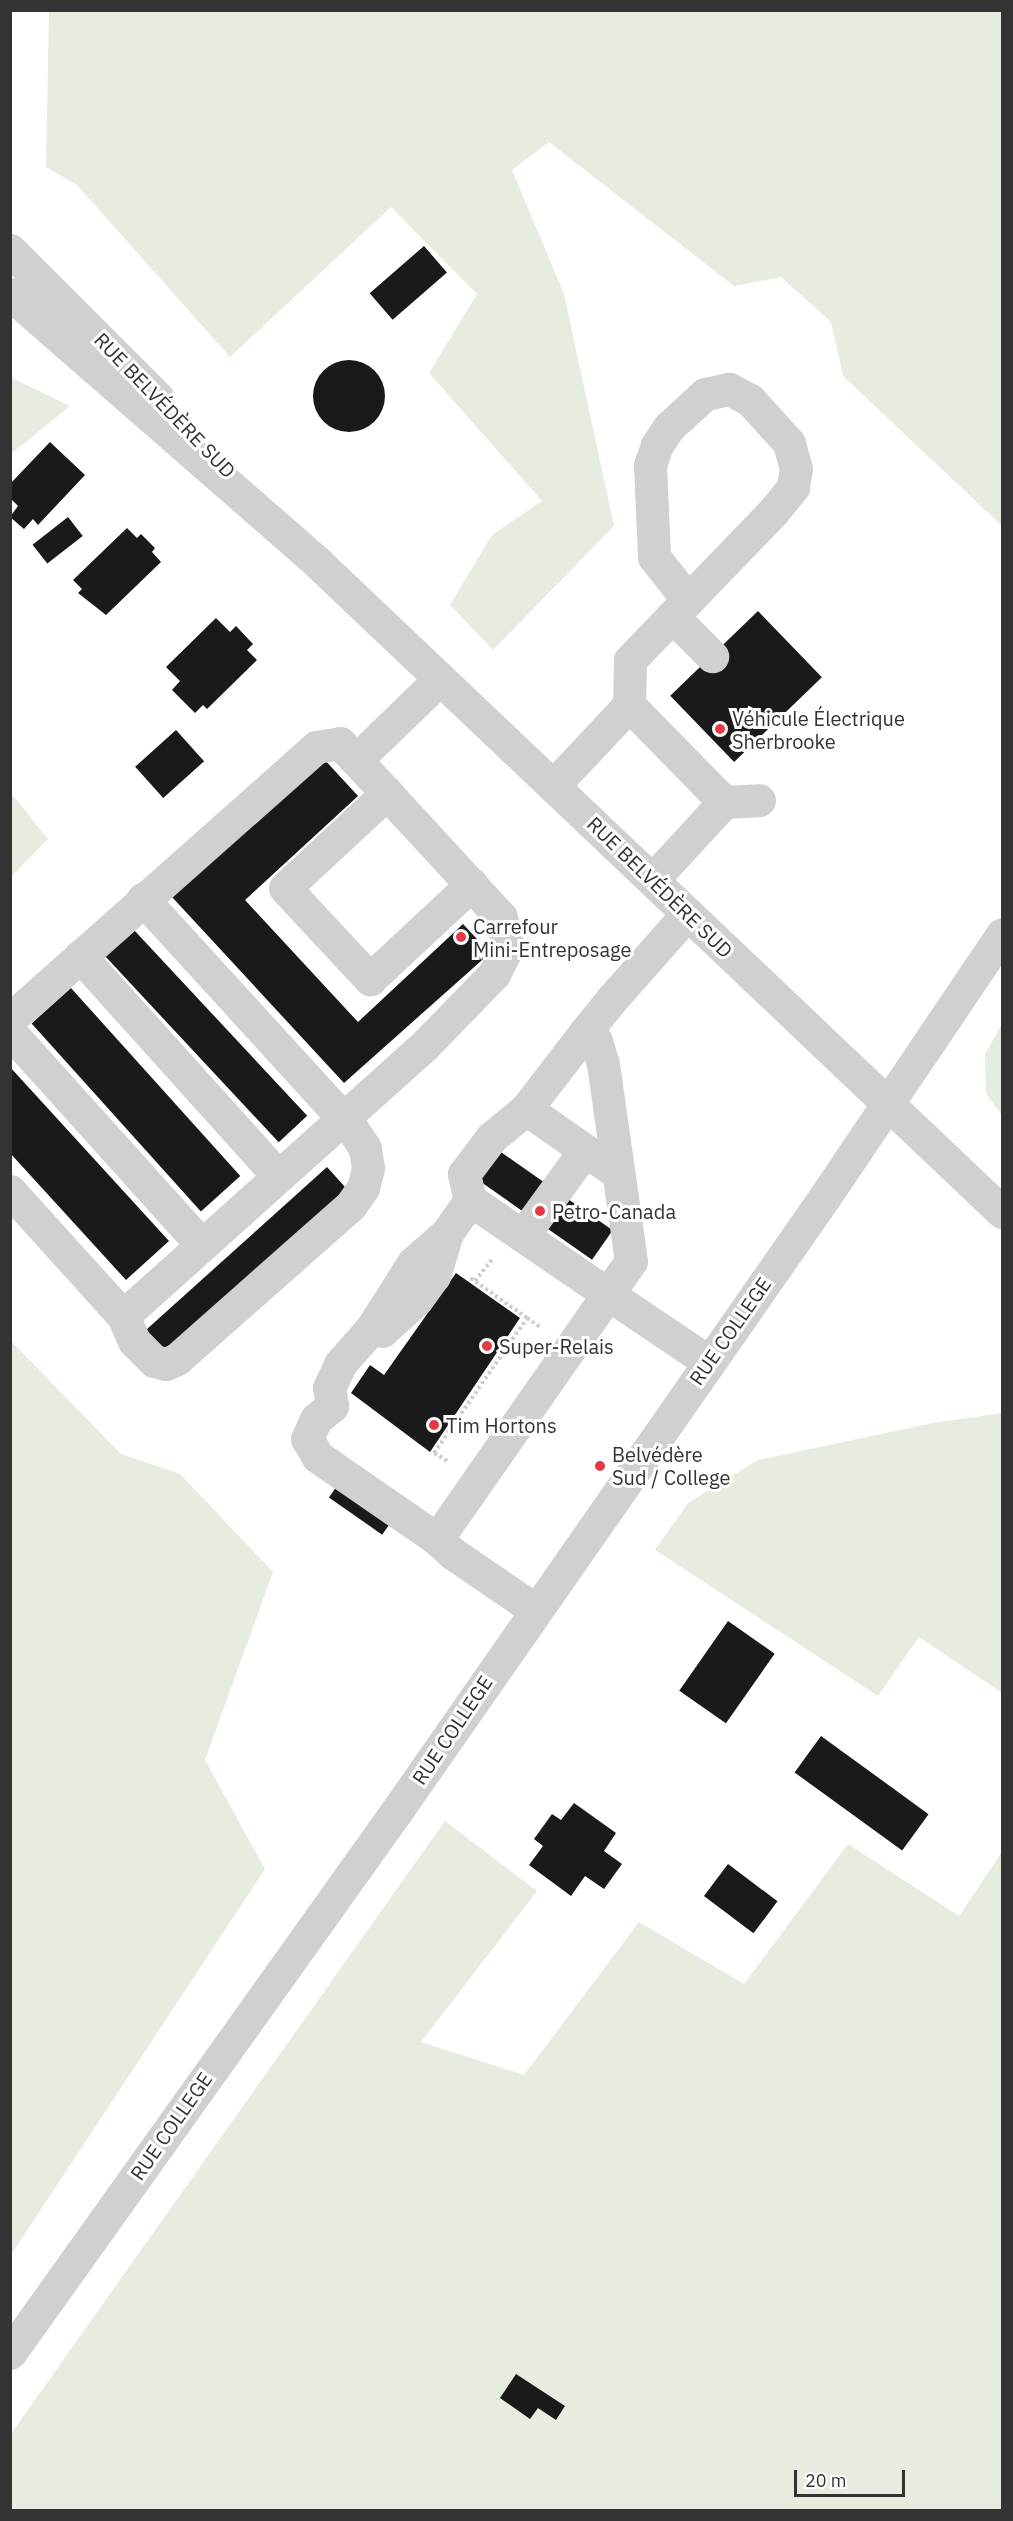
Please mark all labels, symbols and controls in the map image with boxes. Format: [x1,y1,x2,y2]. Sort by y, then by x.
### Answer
street label: RUE BELVÉDÈRE SUD [89,327,241,483]
place label: Véhicule Électrique Sherbrooke [732,706,905,753]
marker: Véhicule Électrique Sherbrooke [713,722,727,736]
street label: RUE BELVÉDÈRE SUD [582,811,738,963]
place label: Carrefour Mini-Entreposage [473,914,631,961]
marker: Carrefour Mini-Entreposage [454,930,468,944]
place label: Petro-Canada [552,1199,676,1223]
marker: Petro-Canada [533,1204,547,1218]
street label: RUE COLLEGE [684,1272,776,1390]
place label: Super-Relais [499,1334,614,1358]
marker: Super-Relais [480,1339,494,1353]
place label: Tim Hortons [446,1413,557,1437]
marker: Tim Hortons [427,1418,441,1432]
place label: Belvédère Sud / College [612,1442,730,1489]
marker: Belvédère Sud / College [593,1459,607,1473]
street label: RUE COLLEGE [407,1671,497,1789]
street label: RUE COLLEGE [125,2067,217,2185]
scale bar [797,2458,908,2496]
text: 20 m [805,2469,847,2492]

